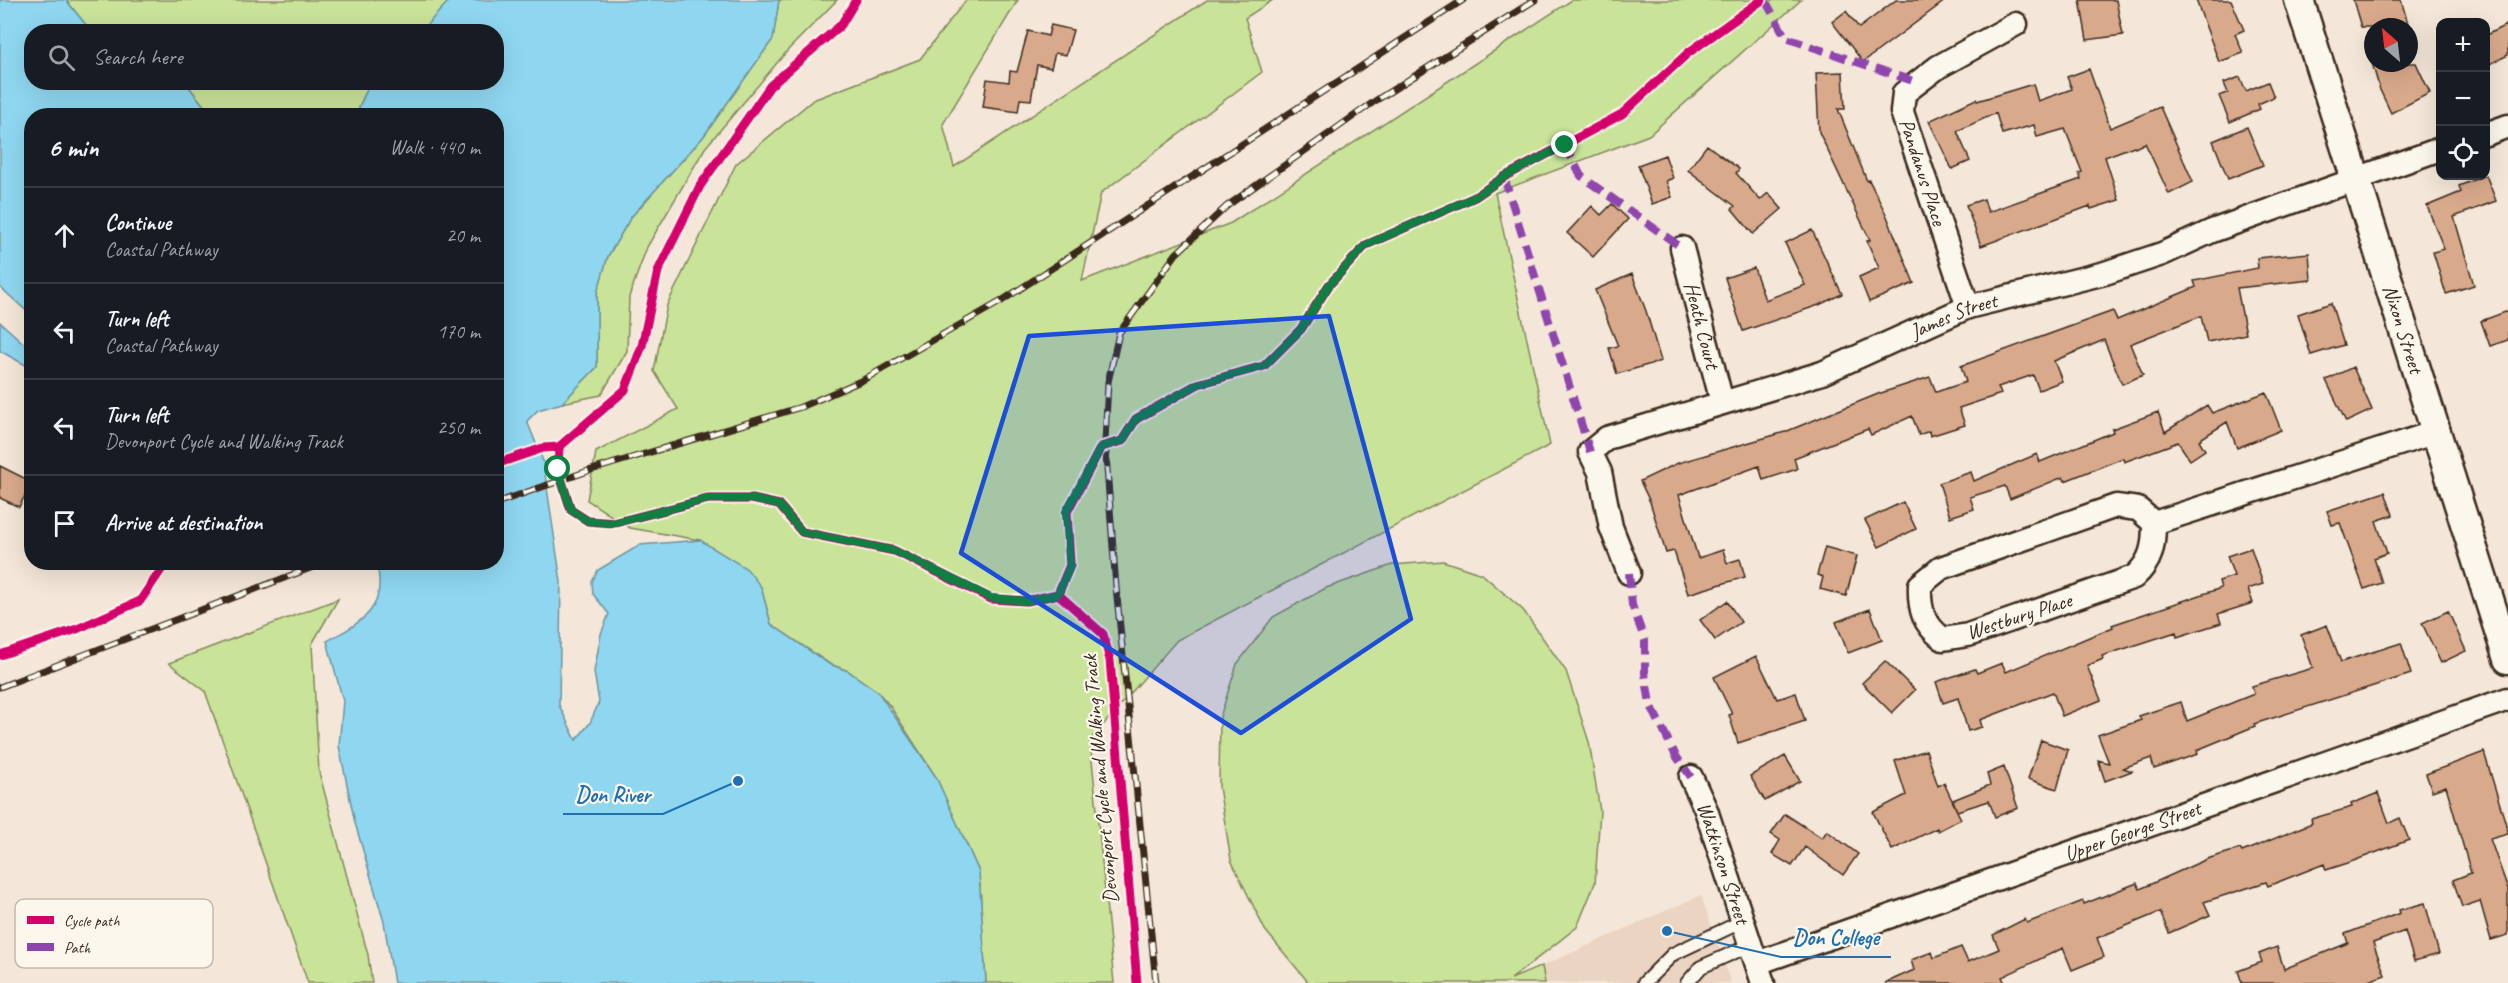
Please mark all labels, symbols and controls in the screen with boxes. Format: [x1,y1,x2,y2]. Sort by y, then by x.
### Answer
north arrow [2364,18,2418,72]
map controls [2436,18,2490,180]
button: + [2436,18,2490,72]
search box [24,24,504,90]
icon: search [45,41,78,74]
text: Search here [93,43,183,71]
button: − [2436,72,2490,126]
street label: Pandanus Place [1894,115,1953,230]
button: locate [2436,126,2490,180]
text: 6 min [48,131,98,164]
route end [1551,131,1577,157]
text: Walk · 440 m [390,135,480,160]
text: Continue [105,209,171,237]
icon: ahead [48,219,81,252]
text: 20 m [446,223,480,248]
text: Coastal Pathway [105,237,217,262]
street label: Heath Court [1678,279,1726,374]
street label: Nixon Street [2377,281,2430,378]
street label: James Street [1905,287,2001,345]
text: Turn left [105,305,169,333]
icon: left [48,315,81,348]
text: 170 m [437,319,480,344]
text: Coastal Pathway [105,333,217,358]
text: Turn left [105,401,169,429]
icon: left [48,411,81,444]
text: 250 m [437,415,480,440]
text: Devonport Cycle and Walking Track [105,429,343,454]
route start [544,455,570,481]
icon: arrive [48,507,81,540]
text: Arrive at destination [105,509,262,537]
street label: Westbury Place [1963,586,2077,645]
street label: Devonport Cycle and Walking Track [1076,652,1124,904]
callout: Don River [563,774,663,814]
text: Don River [576,781,652,809]
street label: Upper George Street [2061,794,2206,867]
street label: Watkinson Street [1691,798,1756,929]
legend [15,899,213,968]
text: Cycle path [64,911,120,931]
callout: Don College [1781,917,1891,957]
text: Don College [1793,924,1882,952]
text: Path [64,938,91,958]

